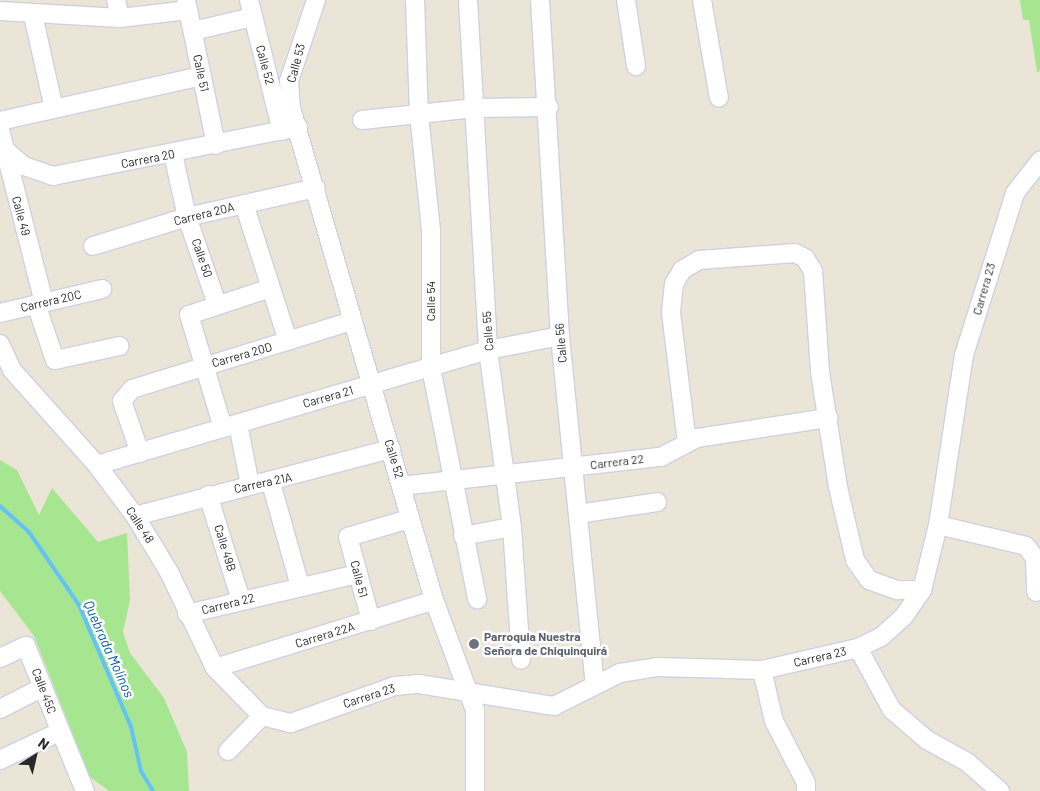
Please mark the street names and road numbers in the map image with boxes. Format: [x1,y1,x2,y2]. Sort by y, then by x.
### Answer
street label: Calle 53 [284,42,308,84]
street label: Calle 52 [253,44,277,86]
street label: Calle 51 [190,53,212,93]
street label: Carrera 20 [120,147,176,171]
street label: Calle 49 [9,195,33,237]
street label: Carrera 20A [172,200,236,228]
street label: Calle 50 [189,236,215,280]
street label: Carrera 23 [970,261,998,317]
street label: Calle 54 [424,281,438,321]
street label: Carrera 20C [19,287,83,315]
street label: Calle 55 [479,311,497,351]
street label: Calle 56 [552,322,570,364]
street label: Carrera 20D [210,340,274,370]
street label: Carrera 21 [301,383,355,411]
street label: Calle 52 [381,438,407,480]
street label: Carrera 22 [589,452,645,472]
street label: Carrera 21A [233,470,293,496]
street label: Calle 48 [123,504,157,546]
street label: Calle 49B [211,523,239,573]
street label: Calle 51 [347,559,371,599]
street label: Carrera 22 [200,590,256,618]
street label: Carrera 22A [294,619,356,651]
street label: Carrera 23 [792,644,848,670]
street label: Calle 45C [29,666,59,716]
street label: Carrera 23 [341,681,397,711]

